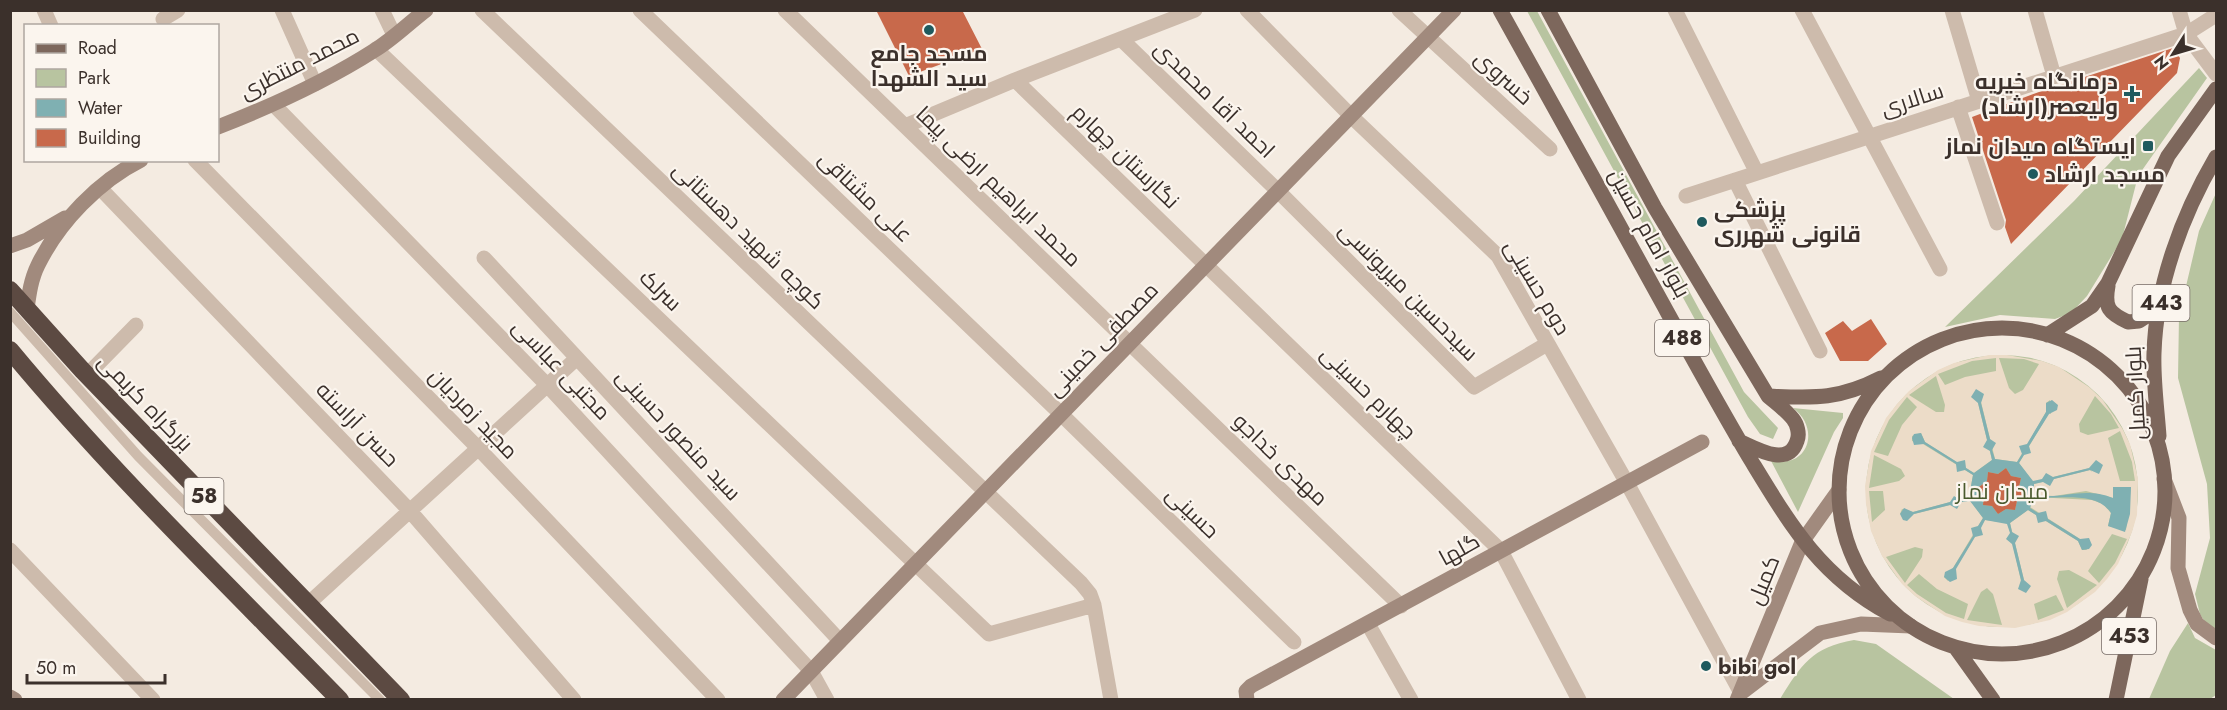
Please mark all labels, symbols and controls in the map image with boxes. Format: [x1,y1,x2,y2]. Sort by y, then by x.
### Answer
street label: محمد منتظری [234,19,364,107]
marker: مسجد جامع سید الشهدا [922,23,936,37]
legend [24,24,219,162]
north arrow [2143,24,2203,84]
street label: احمد آقا محمدی [1147,33,1283,165]
text: Road [78,35,117,61]
place label: مسجد جامع سید الشهدا [870,37,988,94]
street label: خسروی [1468,42,1540,112]
text: N [2148,51,2174,75]
text: Park [78,65,110,91]
place label: درمانگاه خیریه ولیعصر(ارشاد) [1975,65,2118,122]
street label: سالاری [1876,74,1948,124]
marker: درمانگاه خیریه ولیعصر(ارشاد) [2123,85,2141,103]
text: Water [78,95,123,121]
street label: نگارستان چهارم [1065,96,1187,216]
street label: محمد ابراهیم ارضی پیما [909,98,1089,274]
text: Building [78,125,141,151]
place label: ایستگاه میدان نماز [1944,130,2136,162]
marker: ایستگاه میدان نماز [2141,139,2155,153]
street label: علی مشتاقی [812,143,920,249]
street label: کوچه شهید دهستانی [666,154,832,316]
place label: مسجد ارشاد [2045,158,2165,190]
street label: بلوار امام حسین [1601,162,1699,304]
marker: مسجد ارشاد [2026,167,2040,181]
place label: پزشکی قانونی شهرری [1714,193,1861,250]
street label: سیدحسین میریونسی [1332,214,1486,368]
marker: پزشکی قانونی شهرری [1695,215,1709,229]
street label: دوم حسینی [1497,233,1579,341]
street label: سرلک [632,262,690,318]
street label: مصطفی خمینی [1039,274,1165,404]
road number: 443 [2132,285,2190,321]
street label: مجتبی عباسی [505,311,619,427]
road number: 488 [1655,320,1709,356]
street label: چهارم حسینی [1314,338,1424,446]
street label: بلوار کمیل [2117,345,2153,441]
street label: بزرگراه کریمی [91,346,201,458]
street label: مجید زمردیان [422,360,526,466]
street label: سید منصور حسینی [609,361,749,507]
street label: حسن آراسته [309,374,407,474]
street label: مهدی خداجو [1226,405,1336,513]
park label: میدان نماز [1954,475,2048,507]
road number: 58 [184,478,224,514]
street label: حسینی [1159,478,1227,546]
street label: گلها [1433,525,1485,573]
street label: کمیل [1739,551,1787,609]
road number: 453 [2102,618,2156,654]
scale bar [27,647,165,685]
place label: bibi gol [1718,650,1796,682]
text: 50 m [36,655,76,681]
marker: bibi gol [1699,659,1713,673]

